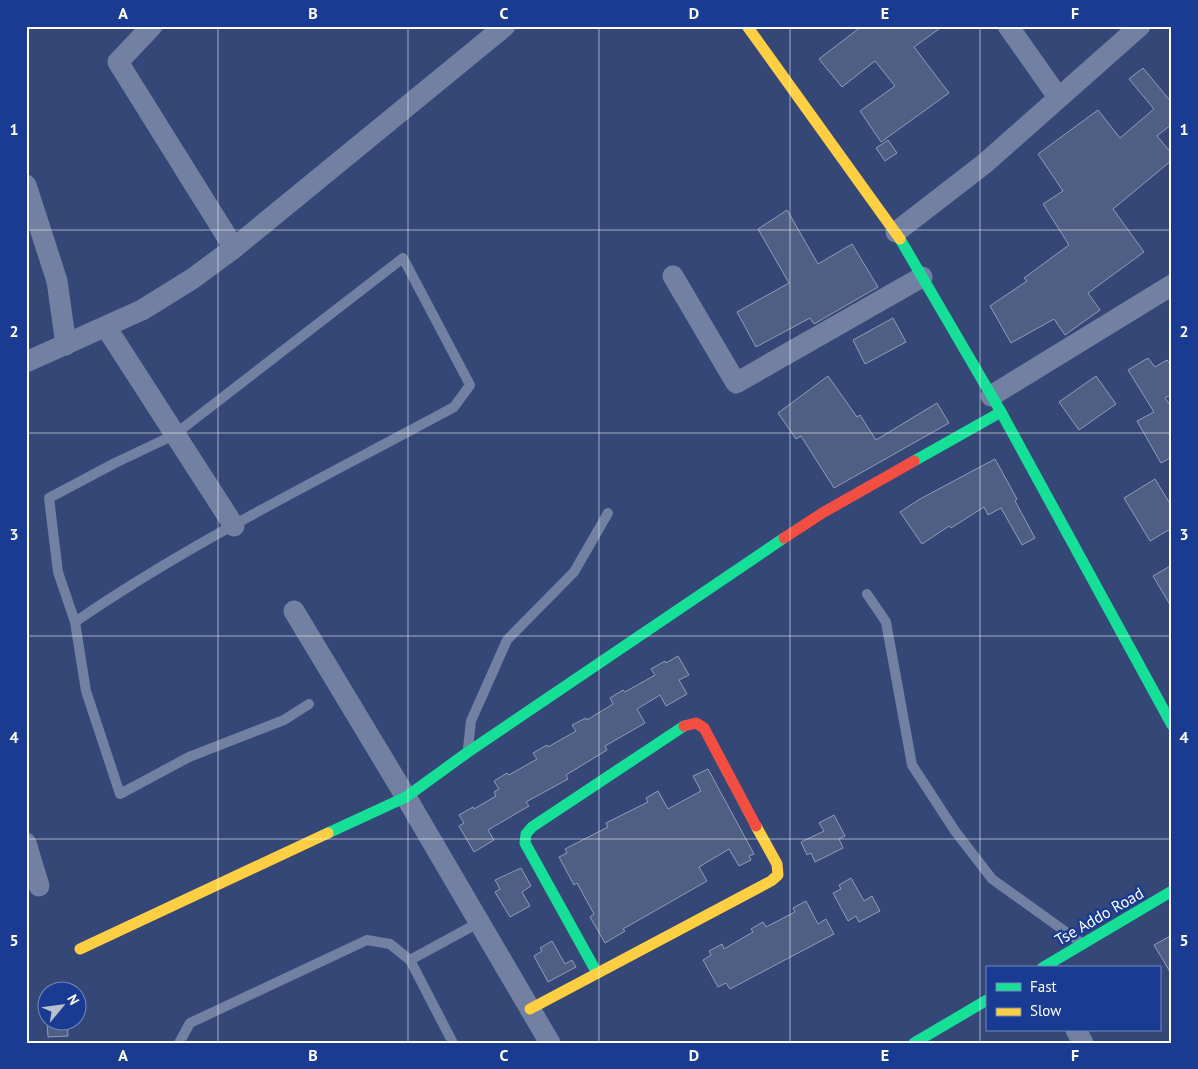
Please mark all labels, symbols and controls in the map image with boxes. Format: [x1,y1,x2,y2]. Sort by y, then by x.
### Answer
text: A [118,3,128,23]
text: B [308,3,318,23]
text: C [500,3,509,23]
text: D [689,3,699,23]
text: E [881,3,889,23]
text: F [1071,3,1079,23]
text: 1 [9,119,19,139]
text: 1 [1179,119,1189,139]
text: 2 [9,321,19,341]
text: 2 [1179,321,1189,341]
text: 3 [9,524,19,544]
text: 3 [1179,524,1189,544]
text: 4 [9,727,19,747]
text: 4 [1179,727,1189,747]
street label: Tse Addo Road [1051,883,1147,949]
text: 5 [9,930,19,950]
text: 5 [1179,930,1189,950]
legend [986,966,1160,1032]
text: Fast [1030,977,1057,996]
north arrow [38,982,88,1032]
text: N [63,991,83,1008]
text: Slow [1030,1001,1061,1020]
text: A [118,1045,128,1065]
text: B [308,1045,318,1065]
text: C [500,1045,509,1065]
text: D [689,1045,699,1065]
text: E [881,1045,889,1065]
text: F [1071,1045,1079,1065]

